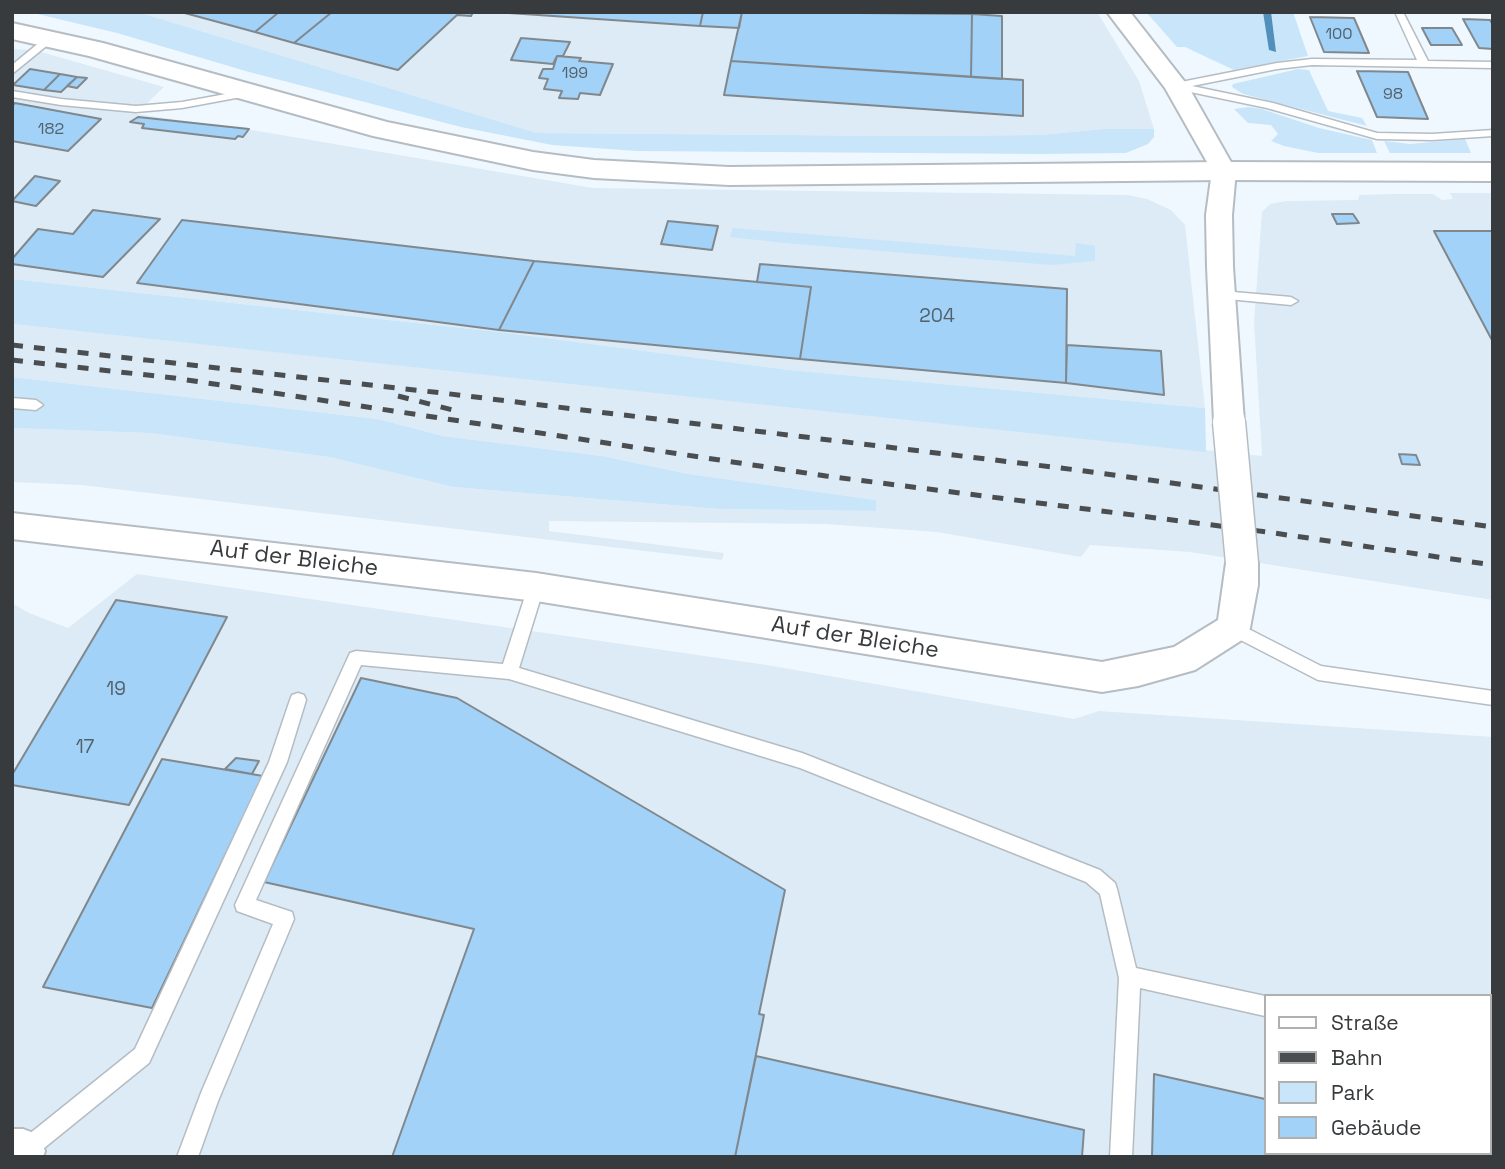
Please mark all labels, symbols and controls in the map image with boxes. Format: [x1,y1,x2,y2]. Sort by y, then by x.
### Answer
house number: 100 [1325,25,1353,45]
house number: 199 [562,64,588,84]
house number: 98 [1383,85,1403,105]
house number: 182 [38,120,64,140]
house number: 204 [919,306,955,328]
street label: Auf der Bleiche [208,535,380,583]
street label: Auf der Bleiche [769,611,941,665]
house number: 19 [106,679,126,701]
house number: 17 [76,737,94,759]
legend [1264,994,1491,1155]
text: Straße [1331,1009,1399,1036]
text: Bahn [1331,1044,1383,1071]
text: Park [1331,1079,1375,1106]
text: Gebäude [1331,1114,1421,1141]

